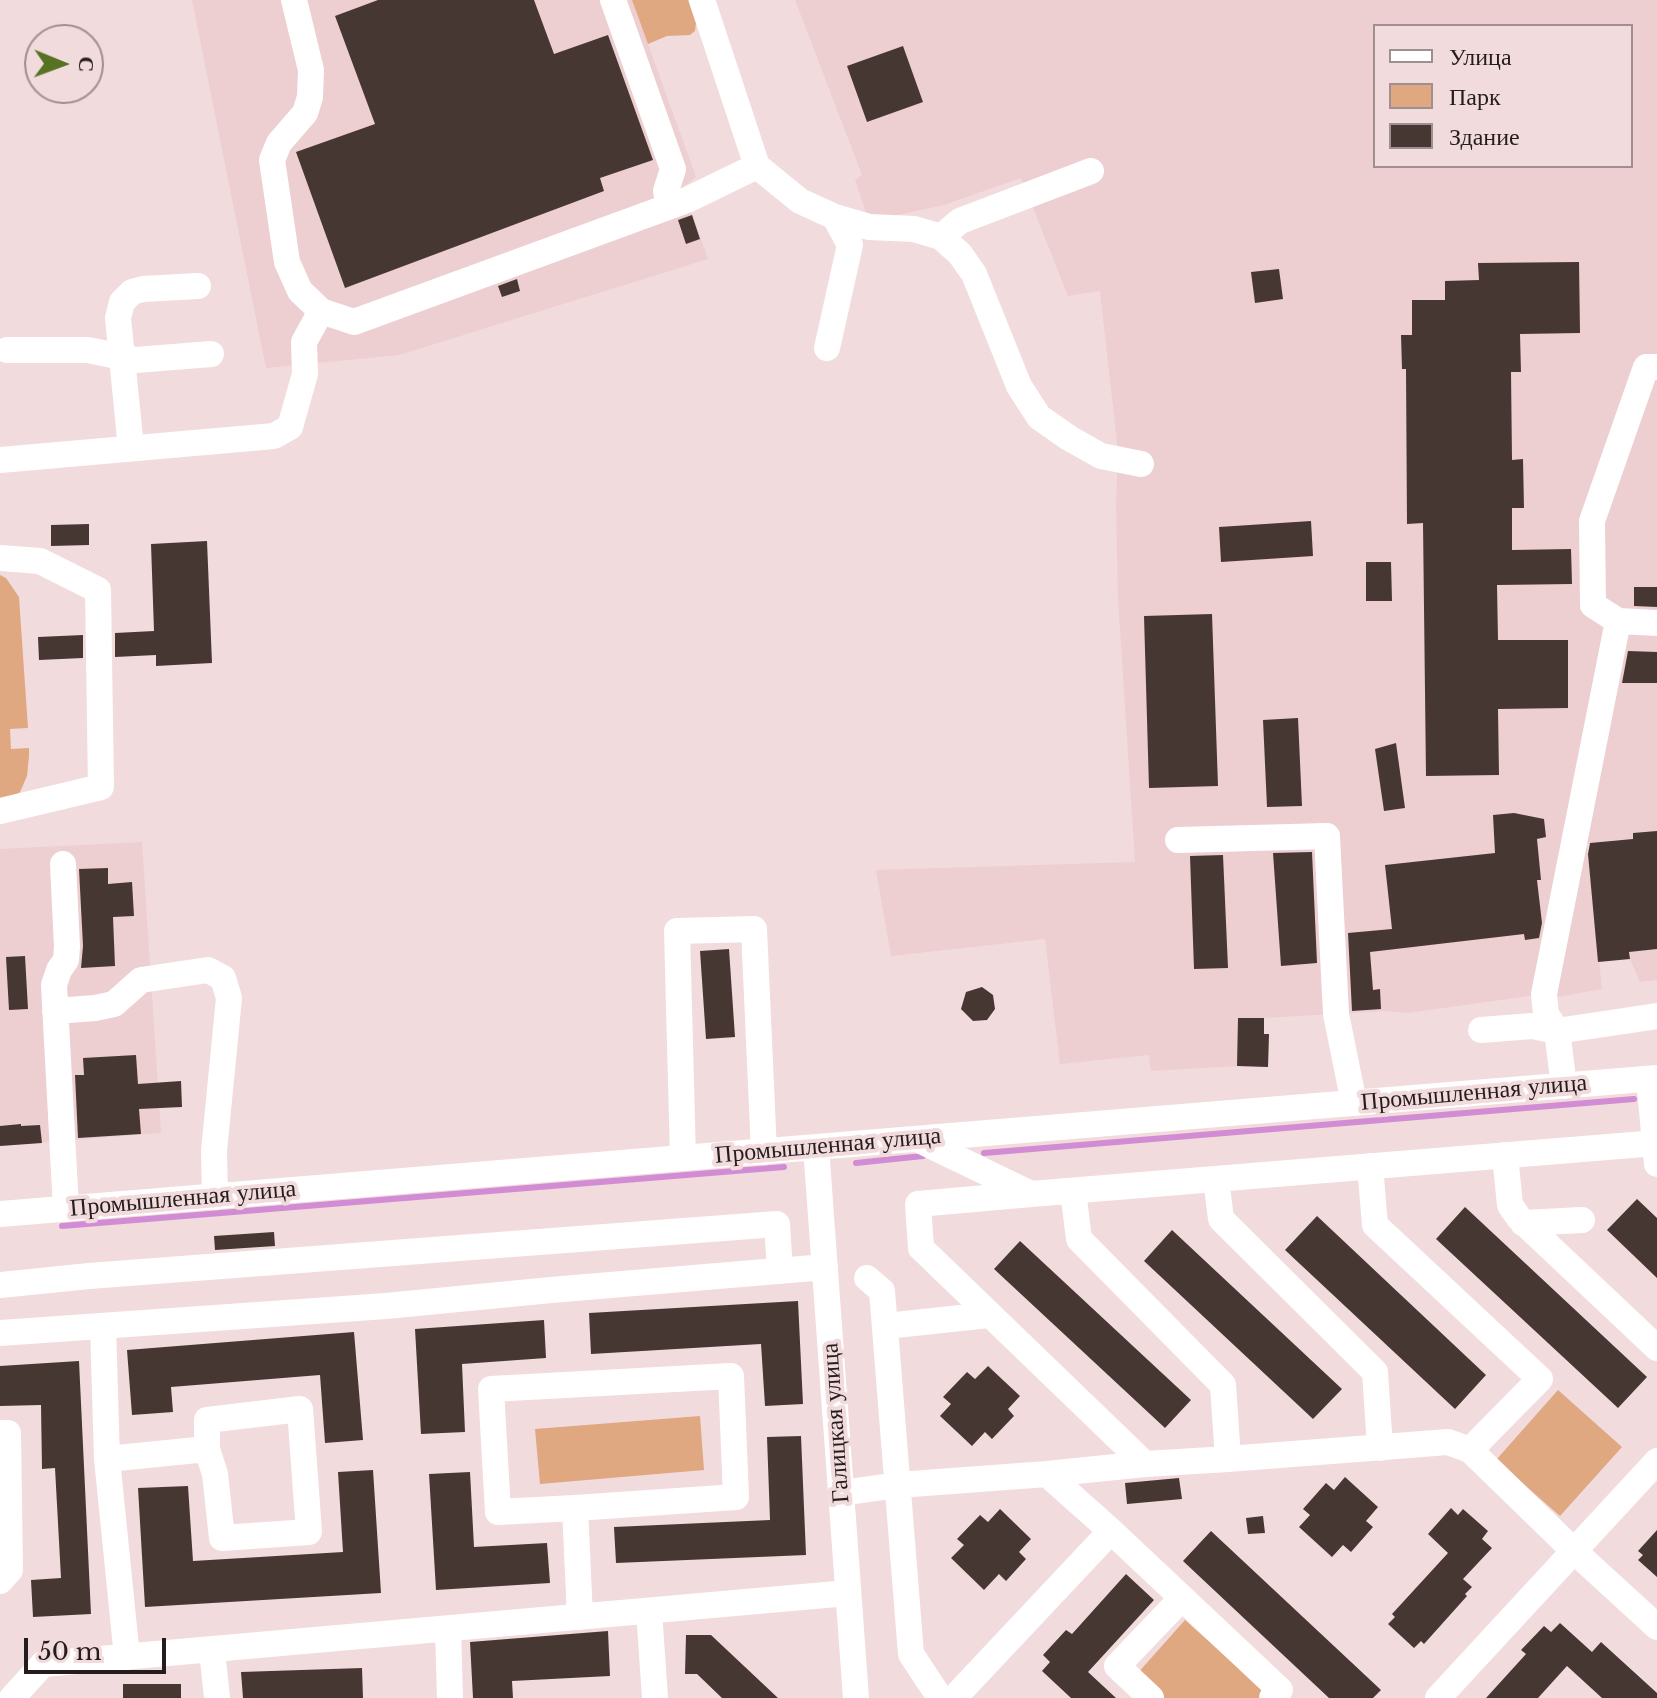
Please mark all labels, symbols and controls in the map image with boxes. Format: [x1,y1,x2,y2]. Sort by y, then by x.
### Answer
north arrow [24,24,104,104]
legend [1373,24,1633,168]
text: Улица [1449,42,1512,71]
text: С [73,56,100,73]
text: Парк [1449,82,1501,111]
text: Здание [1449,122,1520,151]
street label: Промышленная улица [1360,1069,1588,1117]
street label: Промышленная улица [714,1122,942,1170]
street label: Промышленная улица [69,1175,297,1223]
street label: Галицкая улица [816,1342,856,1504]
scale bar [28,1622,170,1672]
text: 50 m [38,1637,101,1666]

